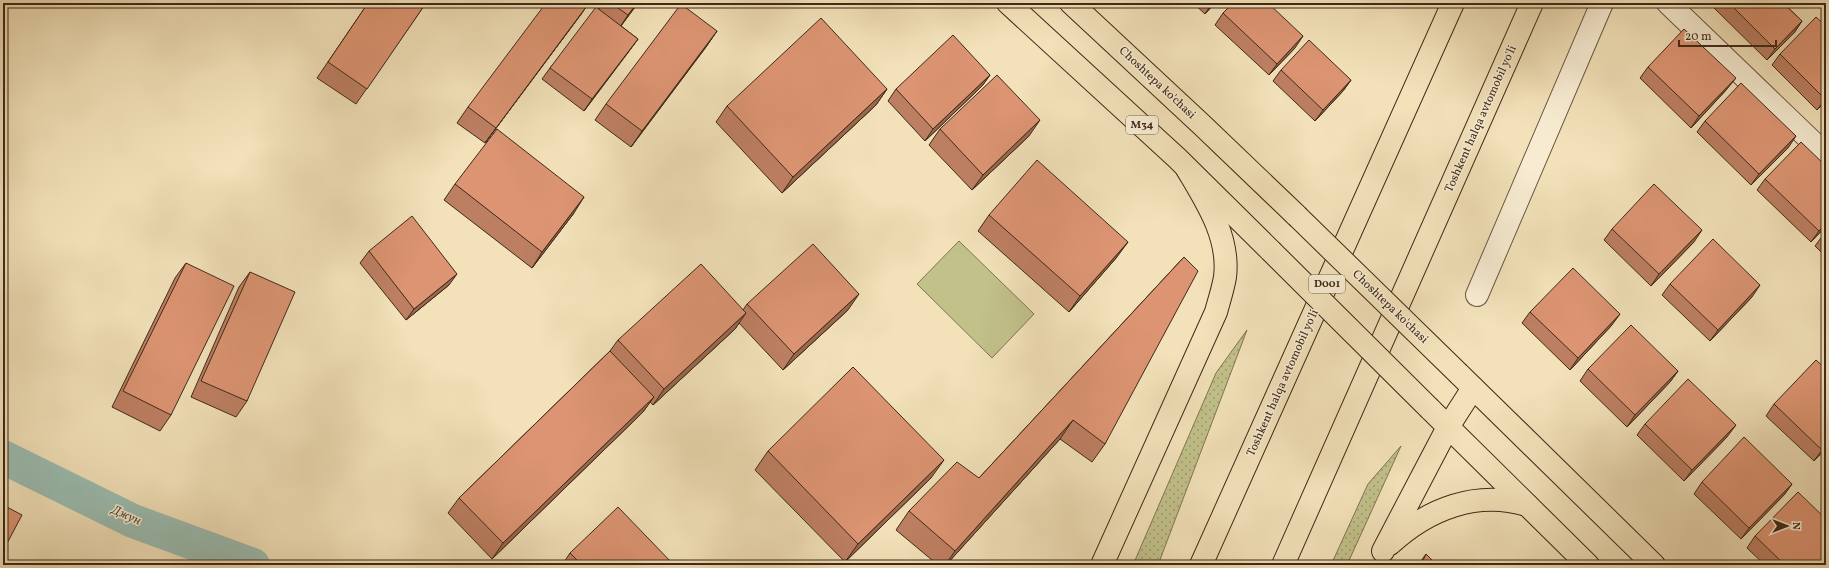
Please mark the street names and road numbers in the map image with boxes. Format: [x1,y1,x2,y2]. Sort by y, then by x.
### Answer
street label: Choshtepa ko'chasi [1115,43,1199,123]
street label: Toshkent halqa avtomobil yo'li [1441,43,1521,195]
road number: M34 [1126,116,1158,134]
street label: Choshtepa ko'chasi [1349,267,1432,348]
road number: D001 [1309,275,1345,293]
street label: Toshkent halqa avtomobil yo'li [1243,307,1323,459]

